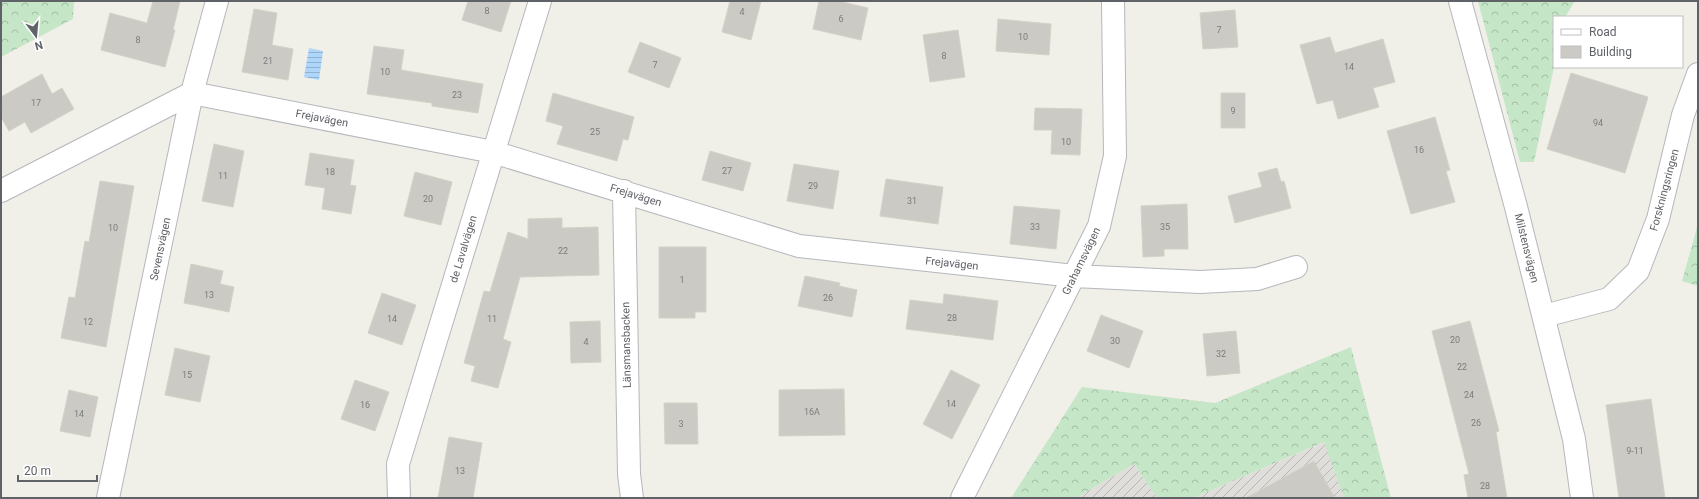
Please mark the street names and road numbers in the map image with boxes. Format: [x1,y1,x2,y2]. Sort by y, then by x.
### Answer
street label: Frejavägen [295,107,349,130]
street label: Forskningsringen [1647,148,1682,233]
street label: Frejavägen [608,181,663,209]
street label: Milstensvägen [1512,212,1541,284]
street label: de Lavalvägen [447,214,480,284]
street label: Sevensvägen [147,216,174,282]
street label: Grahamsvägen [1059,225,1103,297]
street label: Frejavägen [925,254,979,273]
street label: Länsmansbacken [619,302,634,388]

